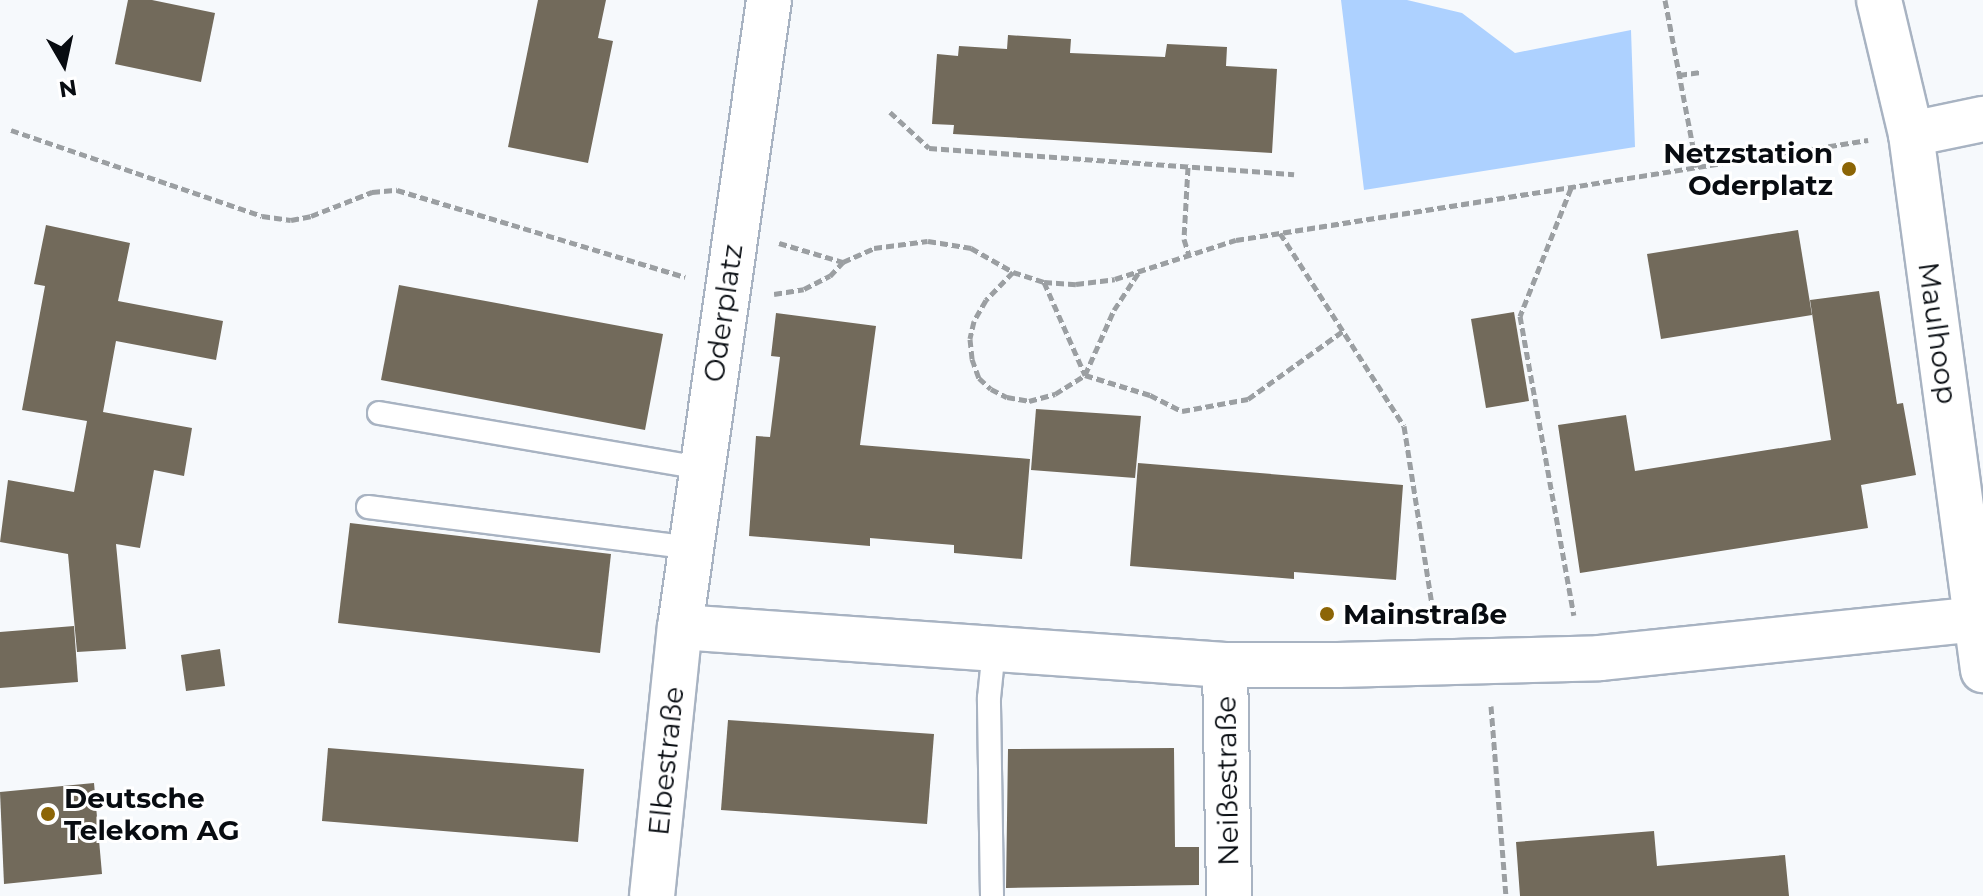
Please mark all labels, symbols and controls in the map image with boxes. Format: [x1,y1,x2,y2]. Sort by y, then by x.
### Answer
north arrow [24,24,104,104]
text: N [57,73,79,103]
place label: Netzstation Oderplatz [1663,136,1833,202]
marker: Netzstation Oderplatz [1840,160,1858,178]
street label: Oderplatz [697,242,749,384]
street label: Maulhoop [1911,260,1965,406]
place label: Mainstraße [1343,597,1507,631]
marker: Mainstraße [1318,605,1336,623]
street label: Elbestraße [641,685,691,837]
street label: Neißestraße [1209,696,1245,866]
place label: Deutsche Telekom AG [64,781,240,847]
marker: Deutsche Telekom AG [39,805,57,823]

